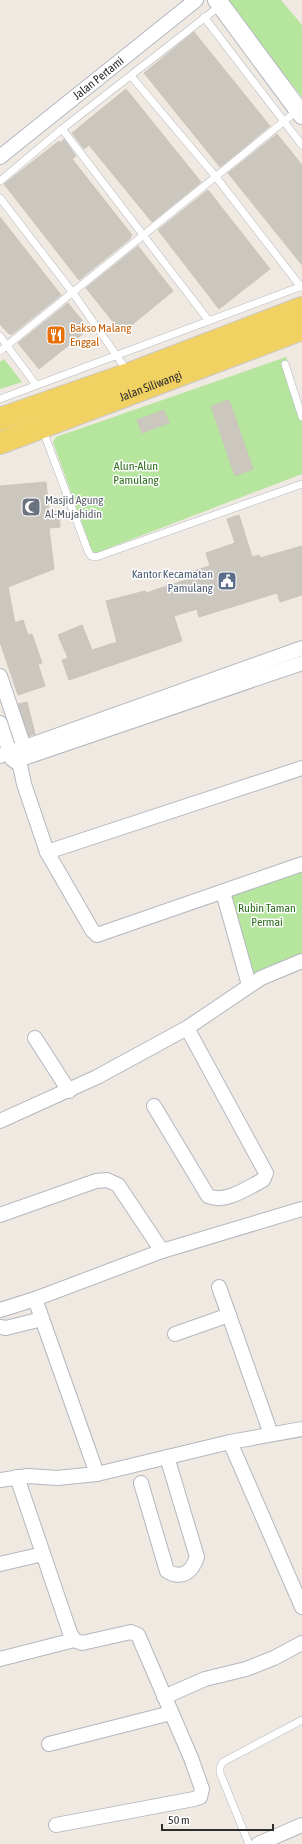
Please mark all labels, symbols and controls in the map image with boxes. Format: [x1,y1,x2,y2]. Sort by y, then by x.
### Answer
street label: Jalan Pertami [70,54,126,103]
place label: Bakso Malang Enggal [70,321,132,349]
restaurant icon: Bakso Malang Enggal [45,324,67,346]
street label: Jalan Siliwangi [117,368,184,404]
park label: Alun-Alun Pamulang [113,459,160,487]
place label: Masjid Agung Al-Mujahidin [45,493,104,521]
mosque icon: Masjid Agung Al-Mujahidin [20,496,42,518]
place label: Kantor Kecamatan Pamulang [132,567,214,595]
public building icon: Kantor Kecamatan Pamulang [216,570,238,592]
park label: Rubin Taman Permai [238,901,296,929]
scale bar [162,1806,273,1832]
text: 50 m [168,1813,190,1827]

